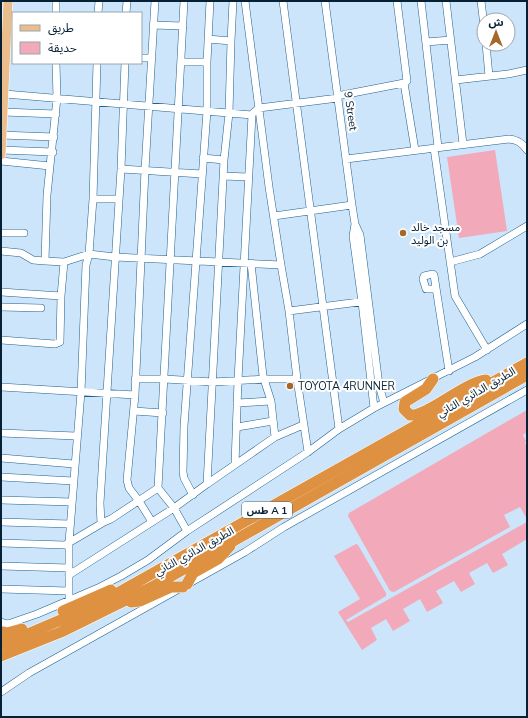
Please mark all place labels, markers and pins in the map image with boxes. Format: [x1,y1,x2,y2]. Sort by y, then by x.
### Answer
place label: مسجد خالد بن الوليد [411,220,460,248]
marker: مسجد خالد بن الوليد [398,228,408,238]
place label: TOYOTA 4RUNNER [298,379,395,394]
marker: TOYOTA 4RUNNER [285,381,295,391]

